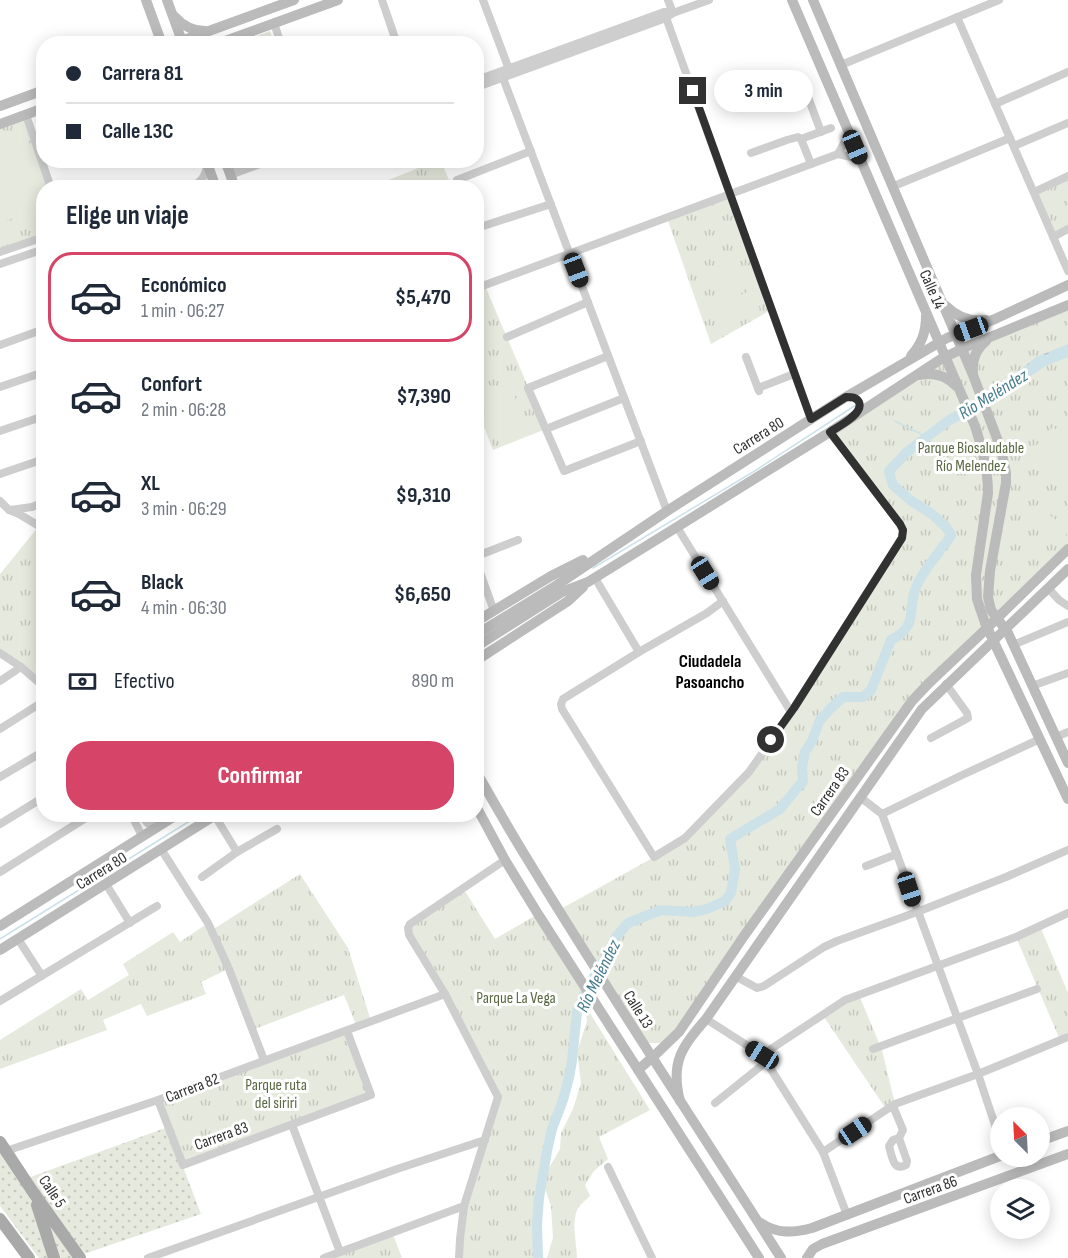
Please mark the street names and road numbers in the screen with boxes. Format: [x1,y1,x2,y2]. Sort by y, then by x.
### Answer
street label: Calle 14 [915,267,949,312]
street label: Carrera 80 [730,413,788,459]
street label: Carrera 83 [806,764,854,820]
street label: Carrera 80 [73,848,131,894]
street label: Calle 13 [619,987,657,1032]
street label: Carrera 82 [163,1070,222,1107]
street label: Carrera 83 [192,1118,251,1155]
street label: Calle 5 [34,1172,69,1212]
street label: Carrera 86 [901,1172,960,1209]

